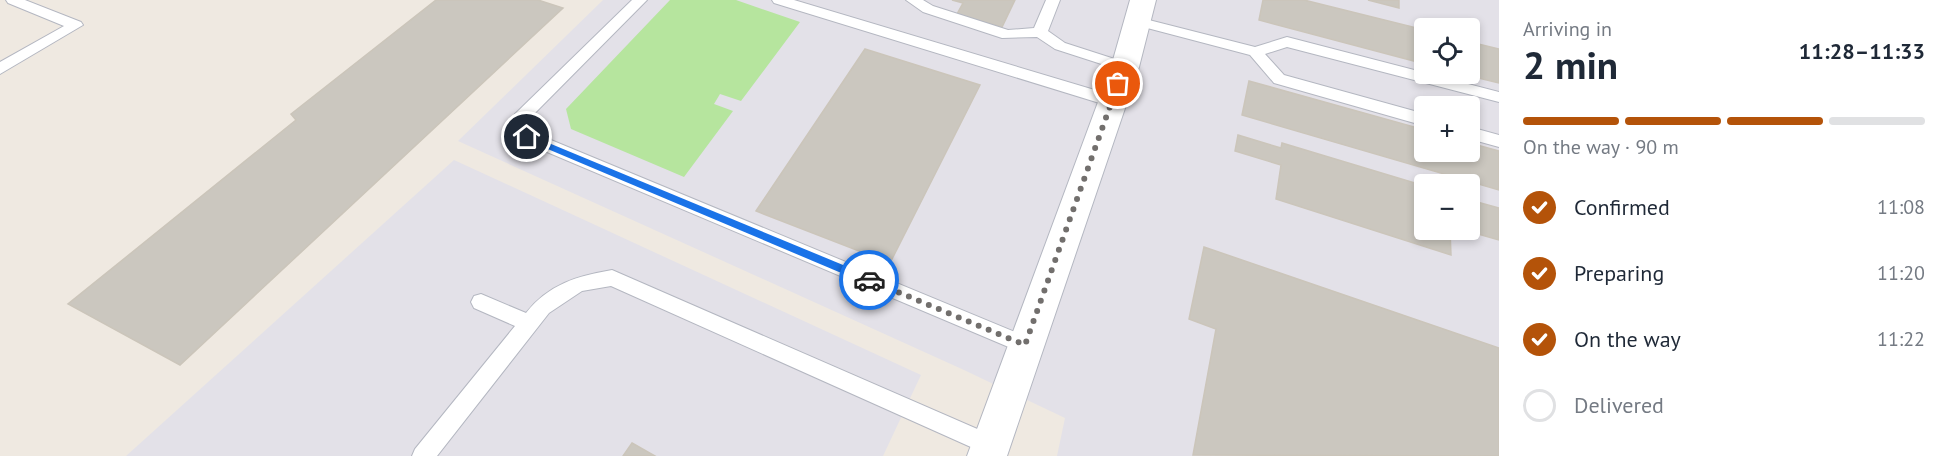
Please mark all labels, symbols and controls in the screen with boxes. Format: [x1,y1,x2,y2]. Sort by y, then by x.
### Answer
text: Arriving in [1523,16,1612,42]
map controls [1414,18,1480,240]
button: locate [1414,18,1480,84]
text: 11:28–11:33 [1799,37,1925,65]
text: 2 min [1523,39,1618,90]
pin [1092,58,1143,109]
icon: bag [1101,67,1134,100]
button: + [1414,96,1480,162]
pin [501,111,552,162]
icon: home [510,120,543,153]
text: On the way · 90 m [1523,134,1679,160]
button: − [1414,174,1480,240]
icon: check [1523,191,1556,224]
text: Confirmed [1574,193,1670,221]
text: 11:08 [1877,194,1925,220]
courier [839,250,899,310]
icon: check [1523,257,1556,290]
text: Preparing [1574,259,1664,287]
text: 11:20 [1877,260,1925,286]
icon: car [853,264,886,297]
icon: check [1523,323,1556,356]
text: On the way [1574,325,1681,353]
text: 11:22 [1877,326,1925,352]
text: Delivered [1574,391,1664,419]

